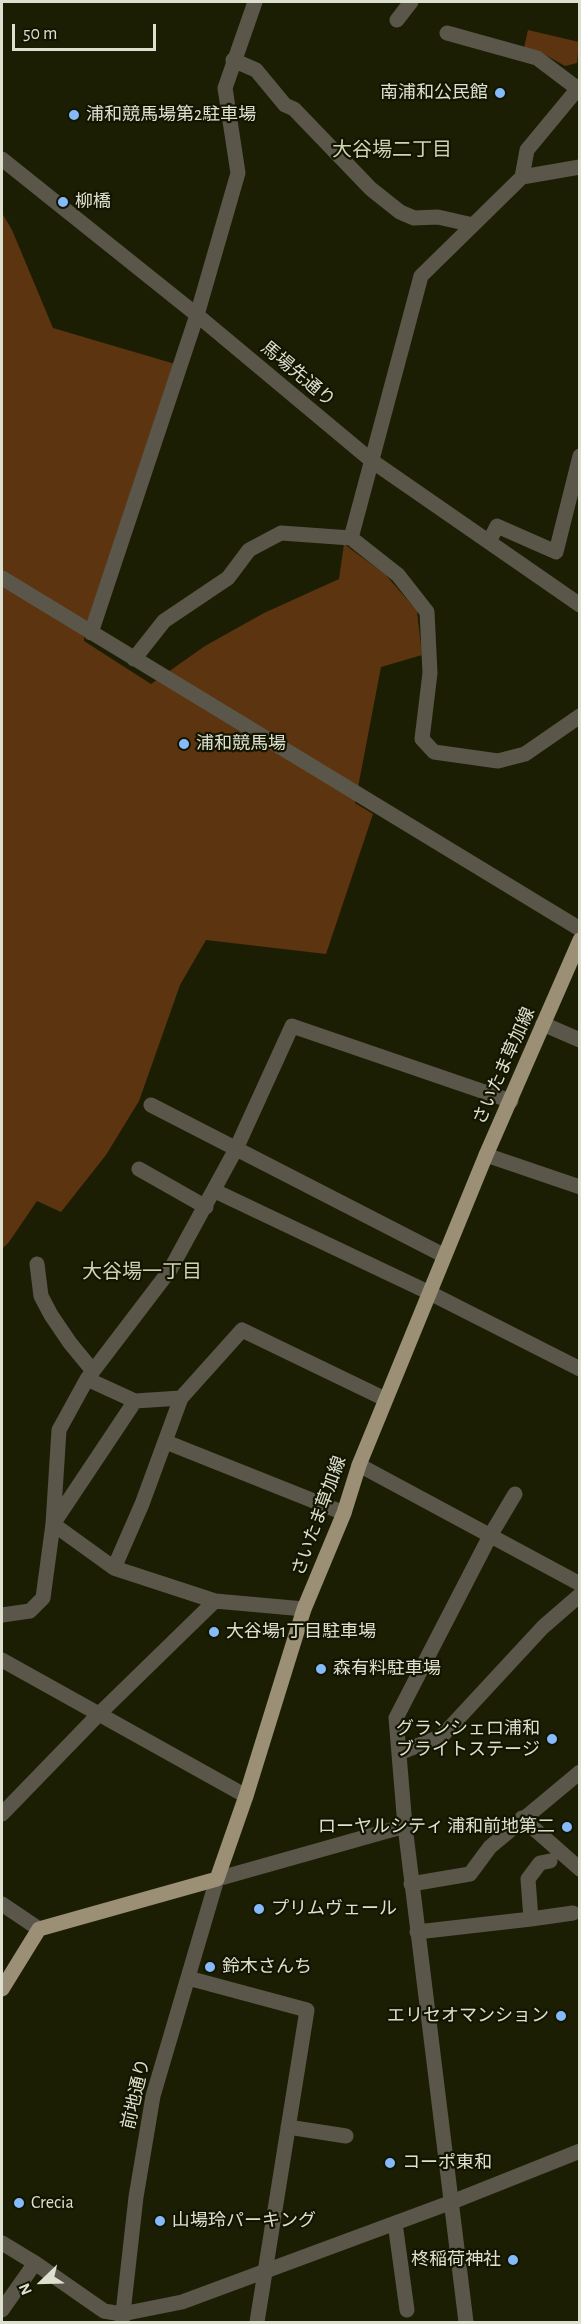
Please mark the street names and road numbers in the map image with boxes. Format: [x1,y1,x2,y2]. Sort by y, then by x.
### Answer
street label: 馬場先通り [257,337,339,411]
street label: さいたま草加線 [469,1004,539,1128]
street label: さいたま草加線 [287,1453,351,1579]
street label: 前地通り [117,2056,155,2132]

